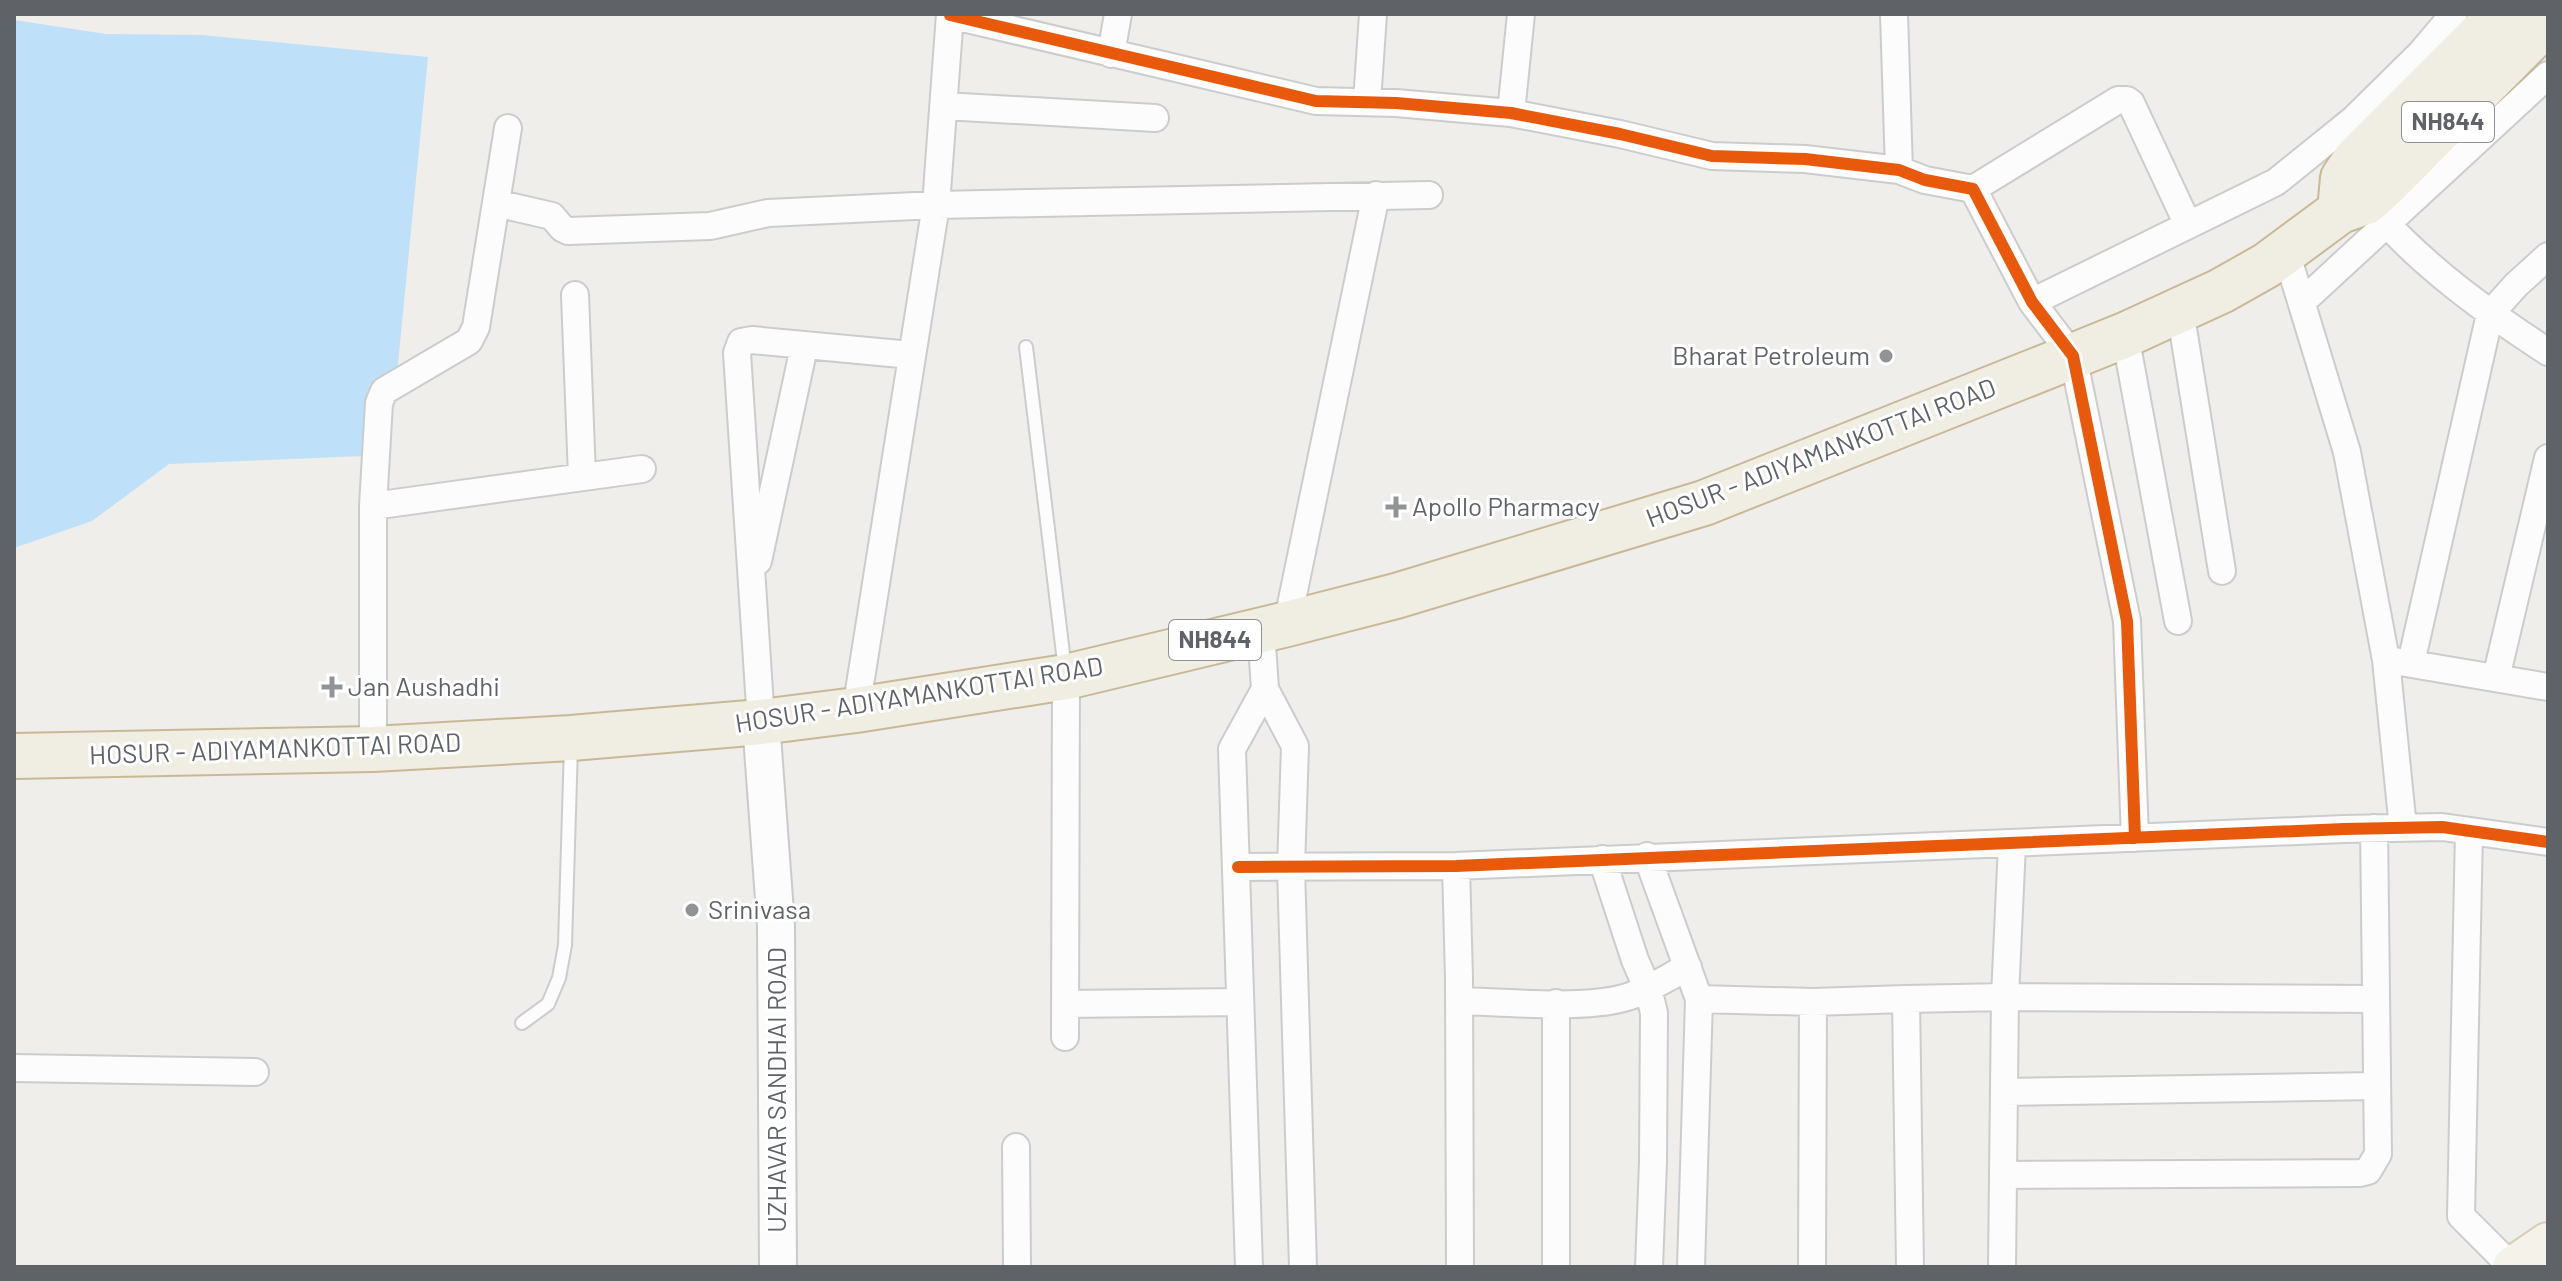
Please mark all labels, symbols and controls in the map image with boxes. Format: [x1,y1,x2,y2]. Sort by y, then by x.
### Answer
road number: NH844 [2402,102,2494,142]
place label: Bharat Petroleum [1672,339,1870,370]
marker: Bharat Petroleum [1877,347,1895,365]
street label: HOSUR - ADIYAMANKOTTAI ROAD [1641,370,2000,533]
place label: Apollo Pharmacy [1412,490,1600,521]
marker: Apollo Pharmacy [1387,498,1405,516]
road number: NH844 [1169,620,1261,660]
street label: HOSUR - ADIYAMANKOTTAI ROAD [733,649,1105,738]
place label: Jan Aushadhi [348,670,500,701]
marker: Jan Aushadhi [323,678,341,696]
street label: HOSUR - ADIYAMANKOTTAI ROAD [89,726,461,769]
place label: Srinivasa [708,893,811,924]
marker: Srinivasa [683,901,701,919]
street label: UZHAVAR SANDHAI ROAD [760,947,791,1233]

